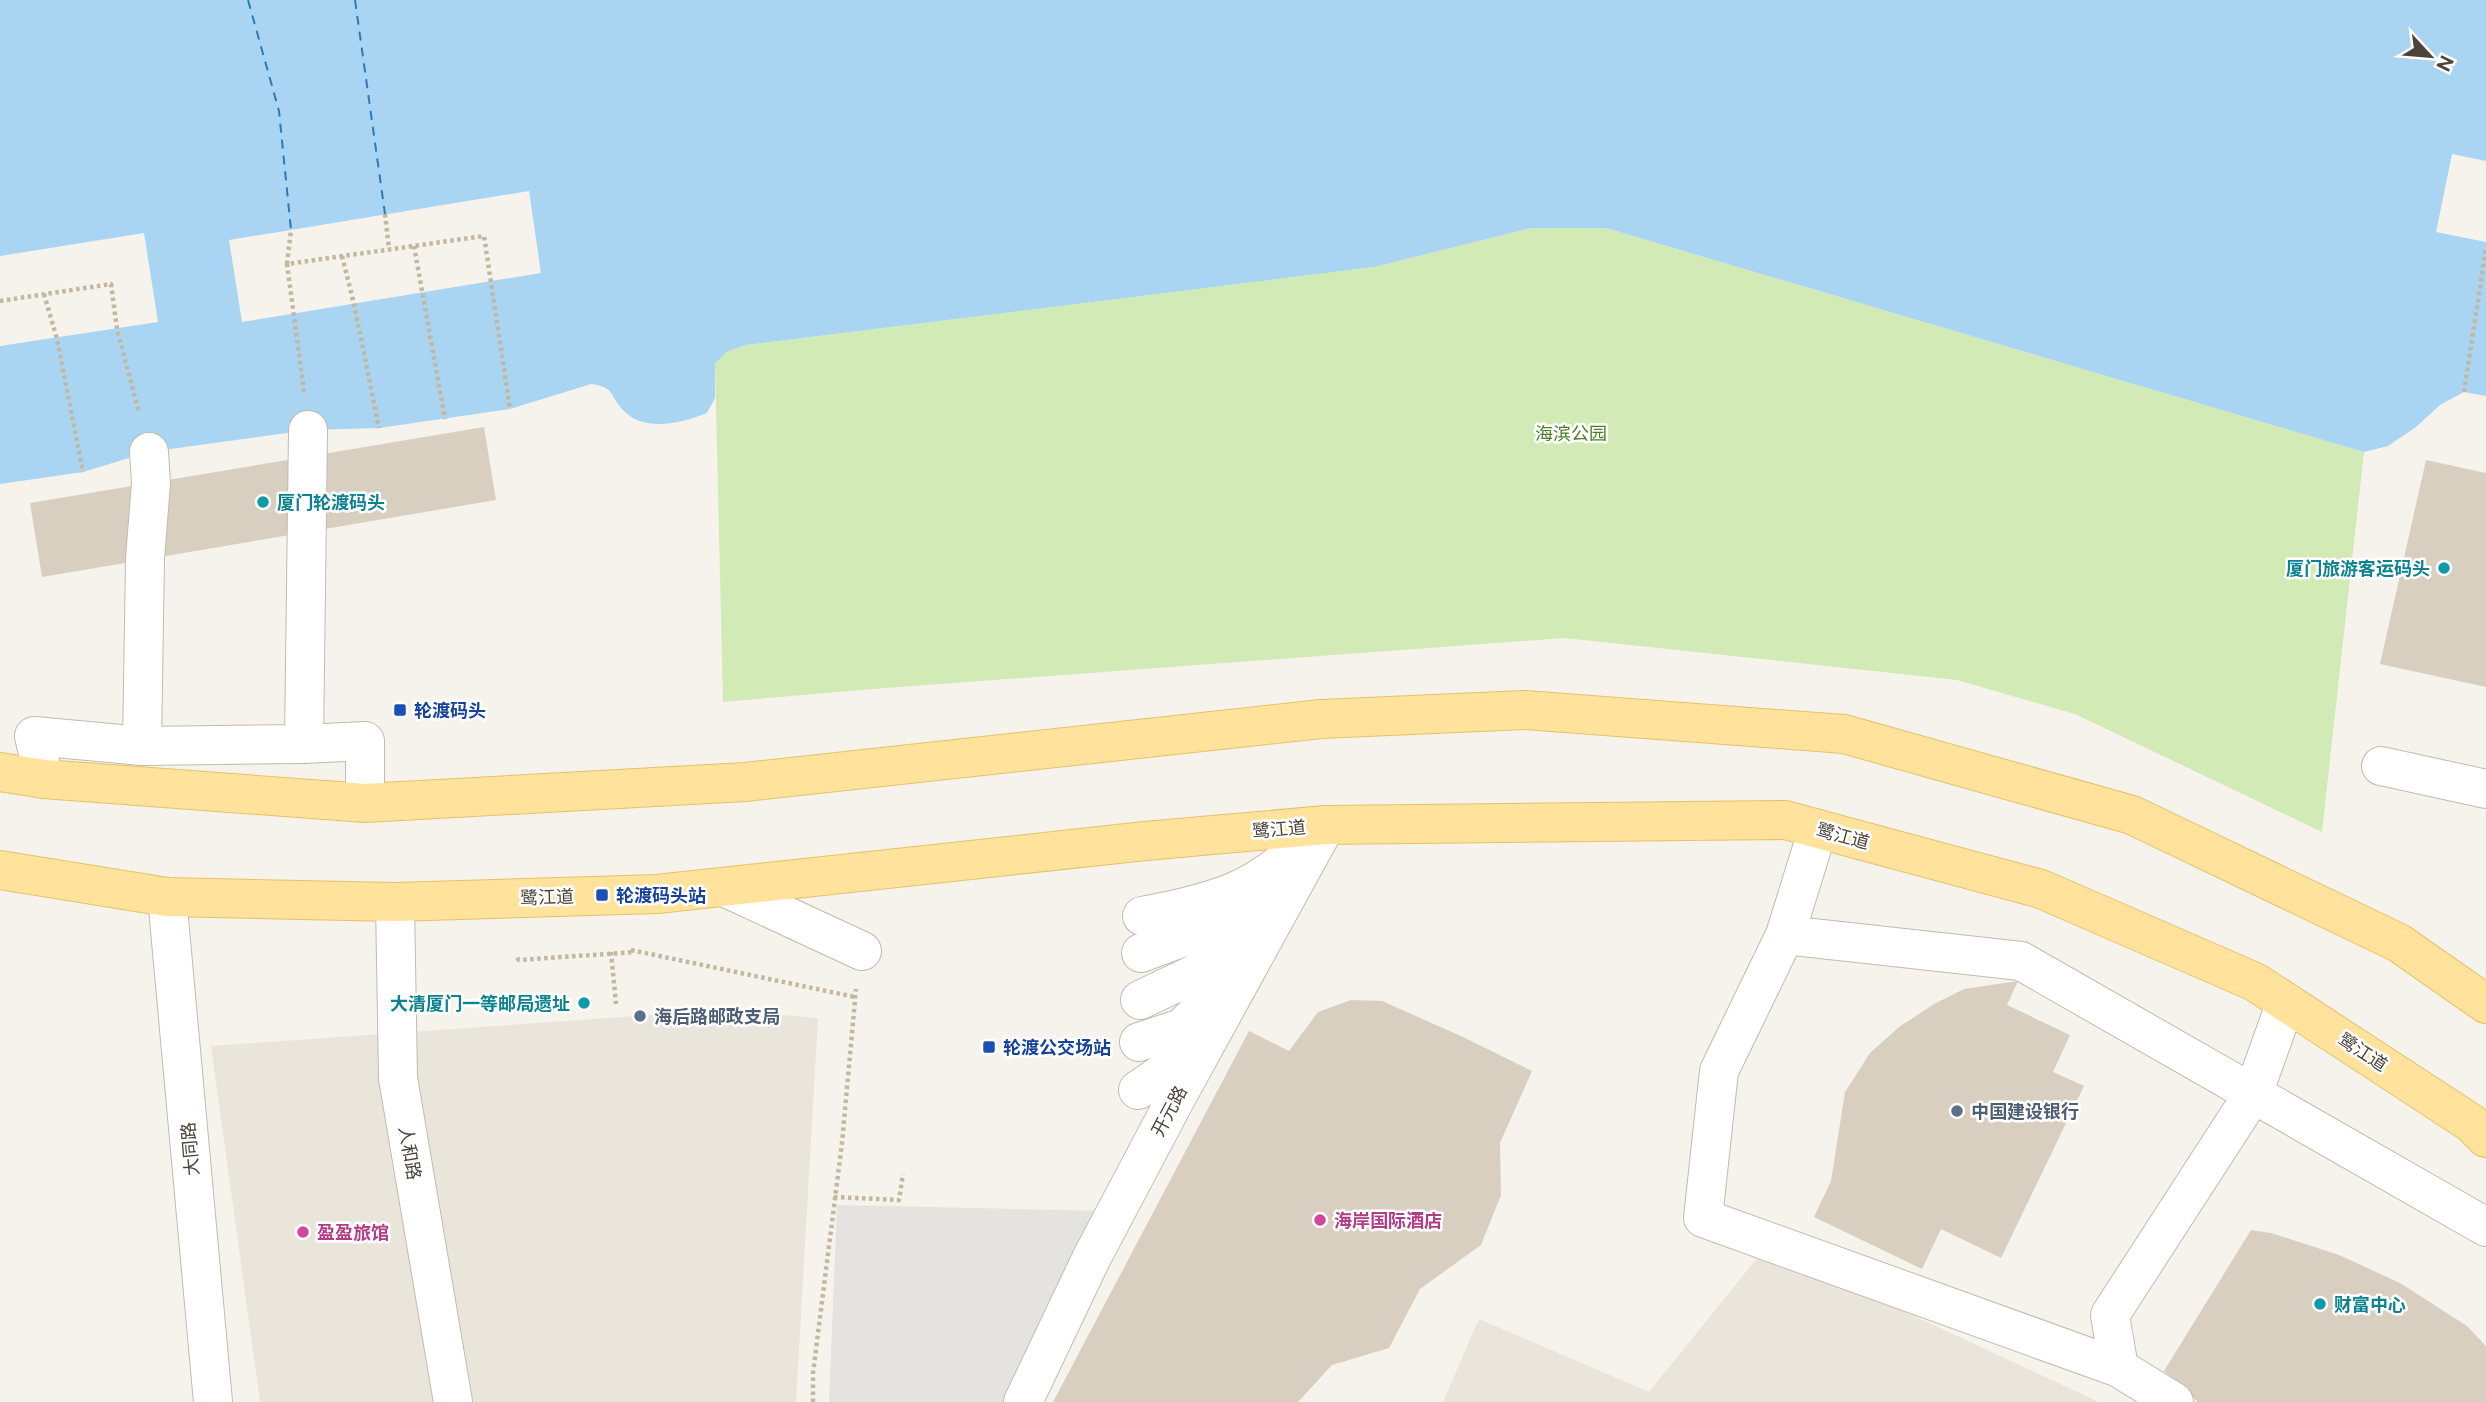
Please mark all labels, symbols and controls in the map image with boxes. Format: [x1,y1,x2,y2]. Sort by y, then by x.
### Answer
north arrow [2395,21,2465,91]
text: N [2432,52,2458,75]
park label: 海滨公园 [1535,423,1607,444]
place label: 厦门轮渡码头 [277,492,385,513]
marker: 厦门轮渡码头 [255,494,271,510]
place label: 厦门旅游客运码头 [2286,558,2430,579]
marker: 厦门旅游客运码头 [2436,560,2452,576]
place label: 轮渡码头 [414,700,486,721]
marker: 轮渡码头 [392,702,408,718]
street label: 鹭江道 [1251,816,1307,842]
street label: 鹭江道 [1814,819,1872,853]
place label: 轮渡码头站 [616,885,706,906]
street label: 鹭江道 [520,886,574,908]
marker: 轮渡码头站 [594,887,610,903]
place label: 大清厦门一等邮局遗址 [390,993,570,1014]
marker: 大清厦门一等邮局遗址 [576,995,592,1011]
place label: 海后路邮政支局 [654,1006,780,1027]
marker: 海后路邮政支局 [632,1008,648,1024]
street label: 鹭江道 [2335,1028,2391,1076]
place label: 轮渡公交场站 [1003,1037,1111,1058]
marker: 轮渡公交场站 [981,1039,997,1055]
street label: 开元路 [1147,1082,1191,1140]
place label: 中国建设银行 [1971,1101,2079,1122]
marker: 中国建设银行 [1949,1103,1965,1119]
street label: 大同路 [177,1121,203,1177]
street label: 人和路 [395,1125,425,1181]
place label: 海岸国际酒店 [1334,1210,1442,1231]
marker: 海岸国际酒店 [1312,1212,1328,1228]
place label: 盈盈旅馆 [317,1222,389,1243]
marker: 盈盈旅馆 [295,1224,311,1240]
place label: 财富中心 [2334,1294,2406,1315]
marker: 财富中心 [2312,1296,2328,1312]

